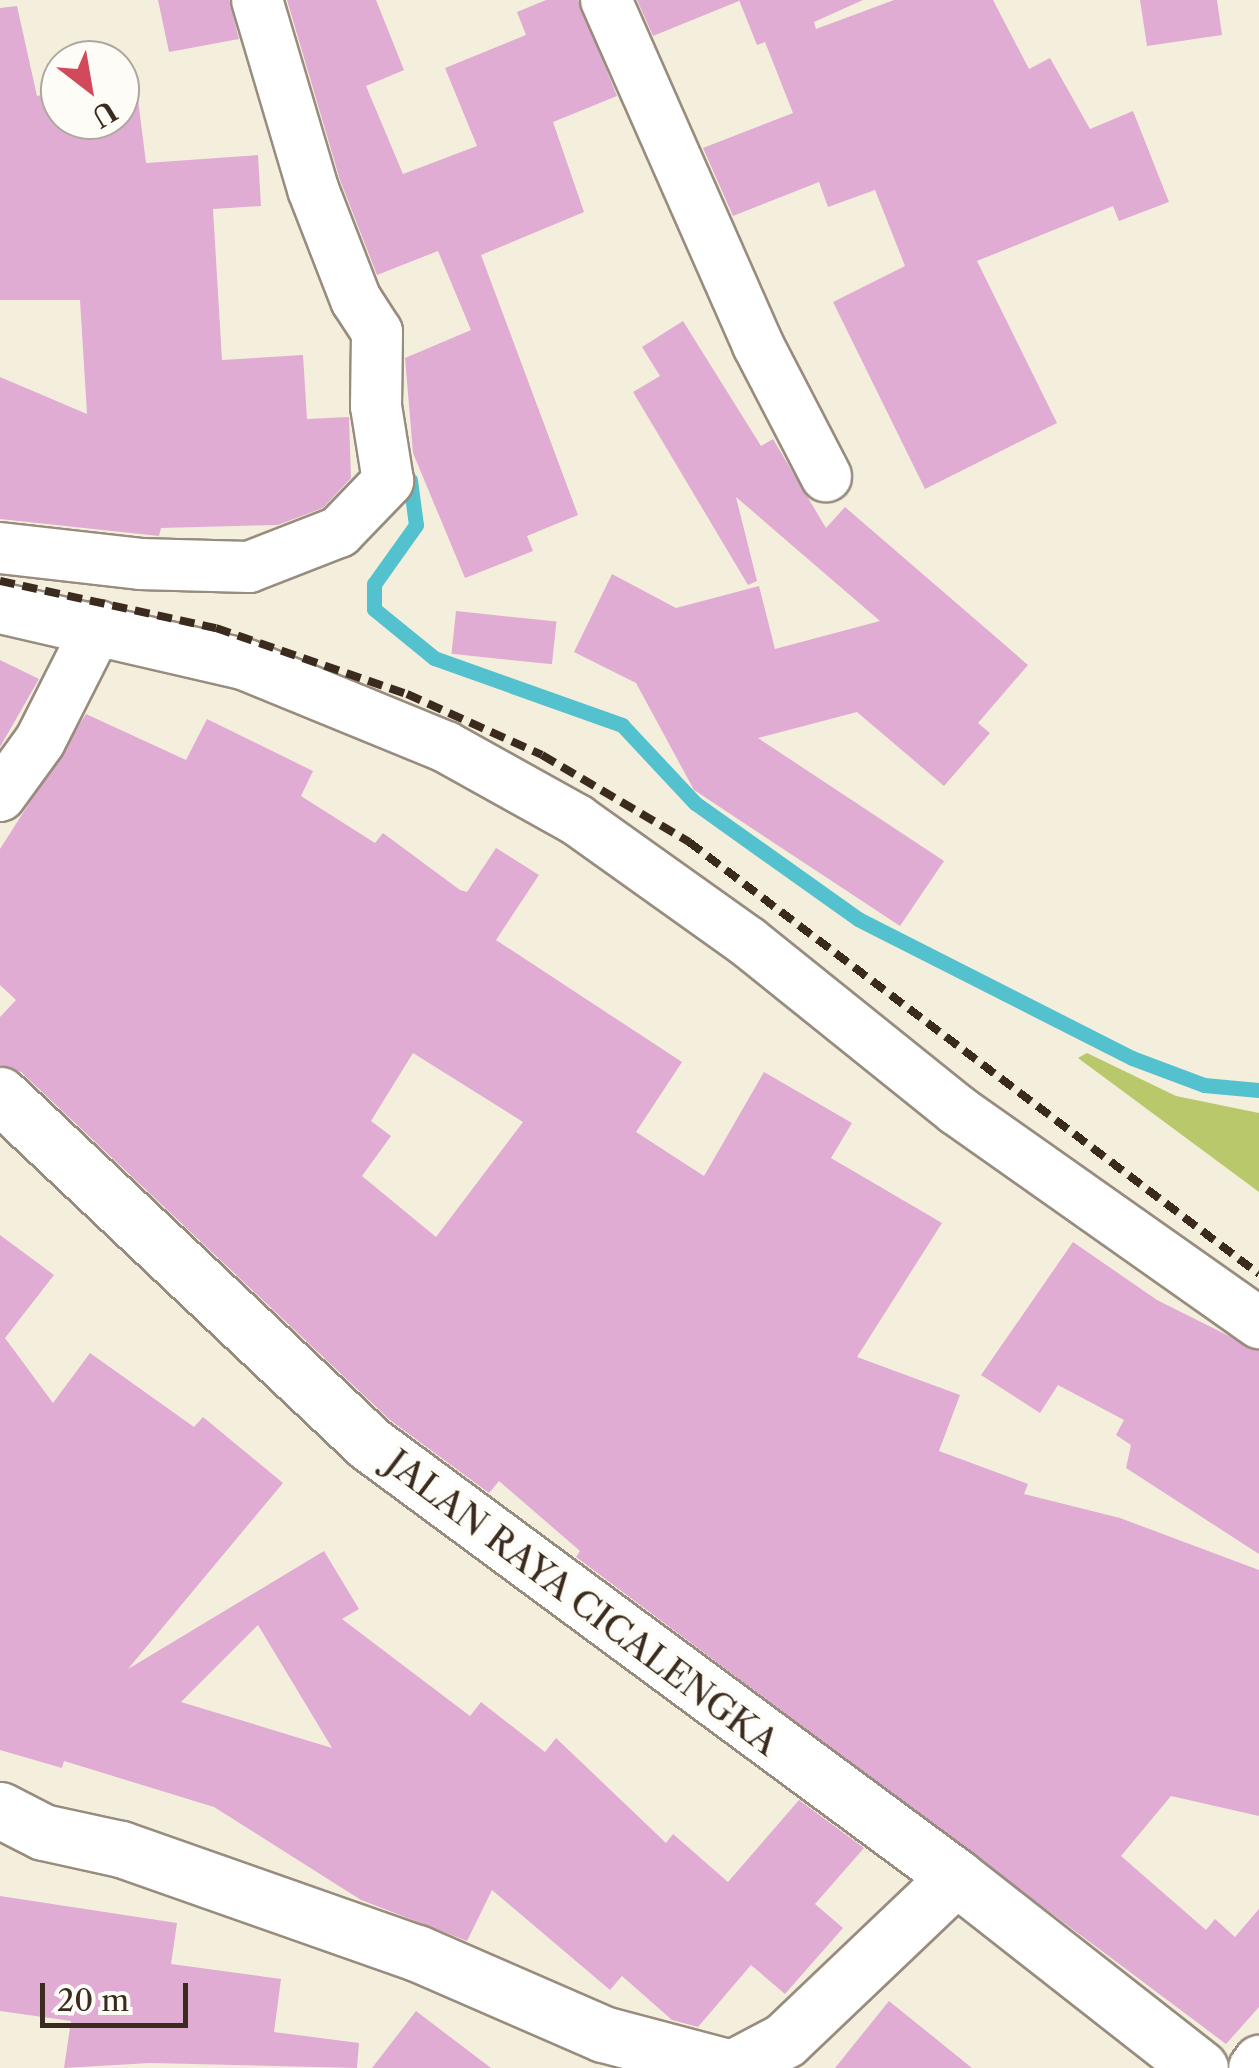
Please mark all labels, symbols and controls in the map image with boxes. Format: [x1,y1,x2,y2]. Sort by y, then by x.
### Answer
north arrow [40,40,140,140]
text: U [86,94,123,134]
street label: JALAN RAYA CICALENGKA [377,1441,787,1765]
scale bar [45,1963,192,2025]
text: 20 m [57,1982,129,2019]

